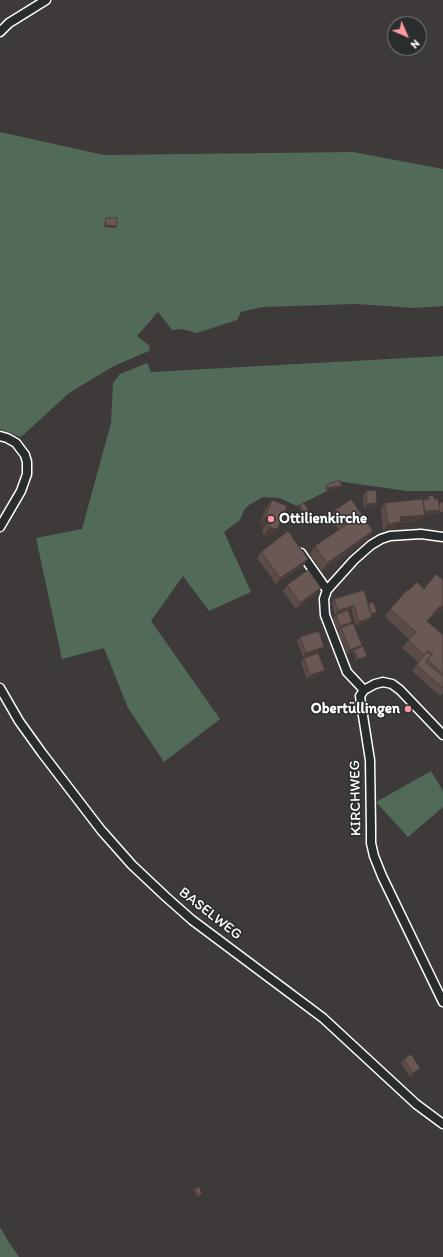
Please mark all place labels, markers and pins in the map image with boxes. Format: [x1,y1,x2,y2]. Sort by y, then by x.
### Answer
place label: Ottilienkirche [279,510,367,528]
marker: Ottilienkirche [266,514,276,524]
place label: Obertüllingen [311,700,400,718]
marker: Obertüllingen [403,704,413,714]

